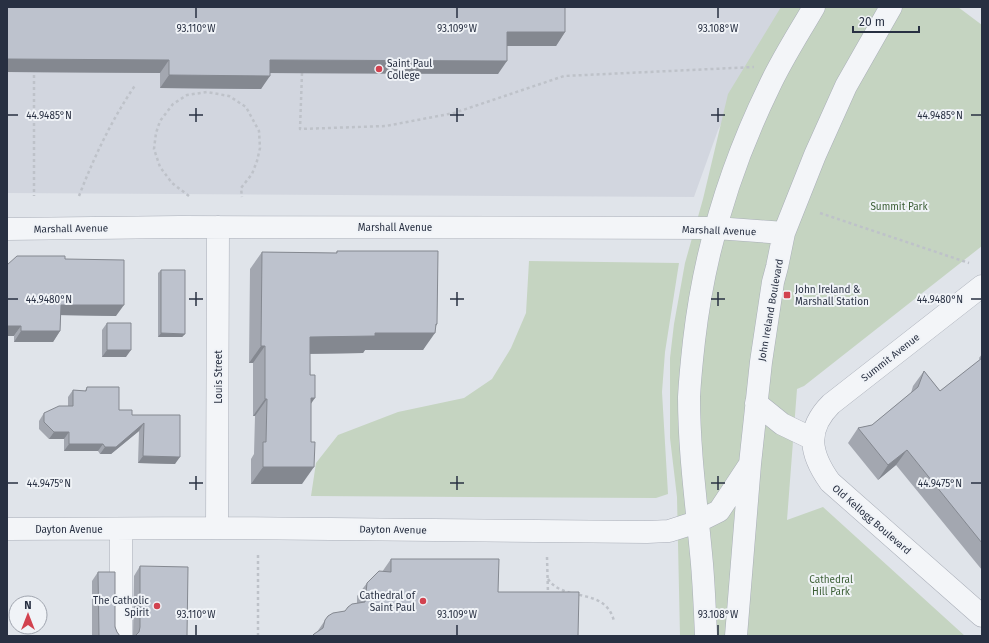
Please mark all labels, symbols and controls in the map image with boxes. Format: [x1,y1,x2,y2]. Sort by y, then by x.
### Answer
scale bar [853,8,919,34]
text: 20 m [859,15,885,29]
text: 93.110°W [176,23,216,35]
text: 93.109°W [437,23,478,35]
text: 93.108°W [698,23,739,35]
place label: Saint Paul College [387,58,432,82]
marker: Saint Paul College [374,64,384,74]
text: 44.9485°N [26,110,72,122]
text: 44.9485°N [917,110,963,122]
park label: Summit Park [870,201,928,213]
street label: Marshall Avenue [34,222,108,236]
street label: Marshall Avenue [358,222,432,234]
street label: Marshall Avenue [682,224,756,238]
street label: John Ireland Boulevard [756,258,786,362]
place label: John Ireland & Marshall Station [795,284,869,308]
marker: John Ireland & Marshall Station [782,290,792,300]
text: 44.9480°N [26,294,72,306]
text: 44.9480°N [917,294,963,306]
street label: Summit Avenue [859,331,922,384]
street label: Louis Street [213,350,225,404]
text: 44.9475°N [27,478,71,490]
text: 44.9475°N [918,478,962,490]
street label: Old Kellogg Boulevard [830,482,913,557]
street label: Dayton Avenue [359,523,427,537]
street label: Dayton Avenue [35,524,103,536]
park label: Cathedral Hill Park [809,574,853,598]
place label: Cathedral of Saint Paul [360,590,416,614]
north arrow [8,595,48,635]
place label: The Catholic Spirit [93,595,149,619]
marker: Cathedral of Saint Paul [418,596,428,606]
text: N [24,599,32,612]
marker: The Catholic Spirit [152,601,162,611]
text: 93.110°W [176,609,216,621]
text: 93.109°W [437,609,478,621]
text: 93.108°W [698,609,739,621]

